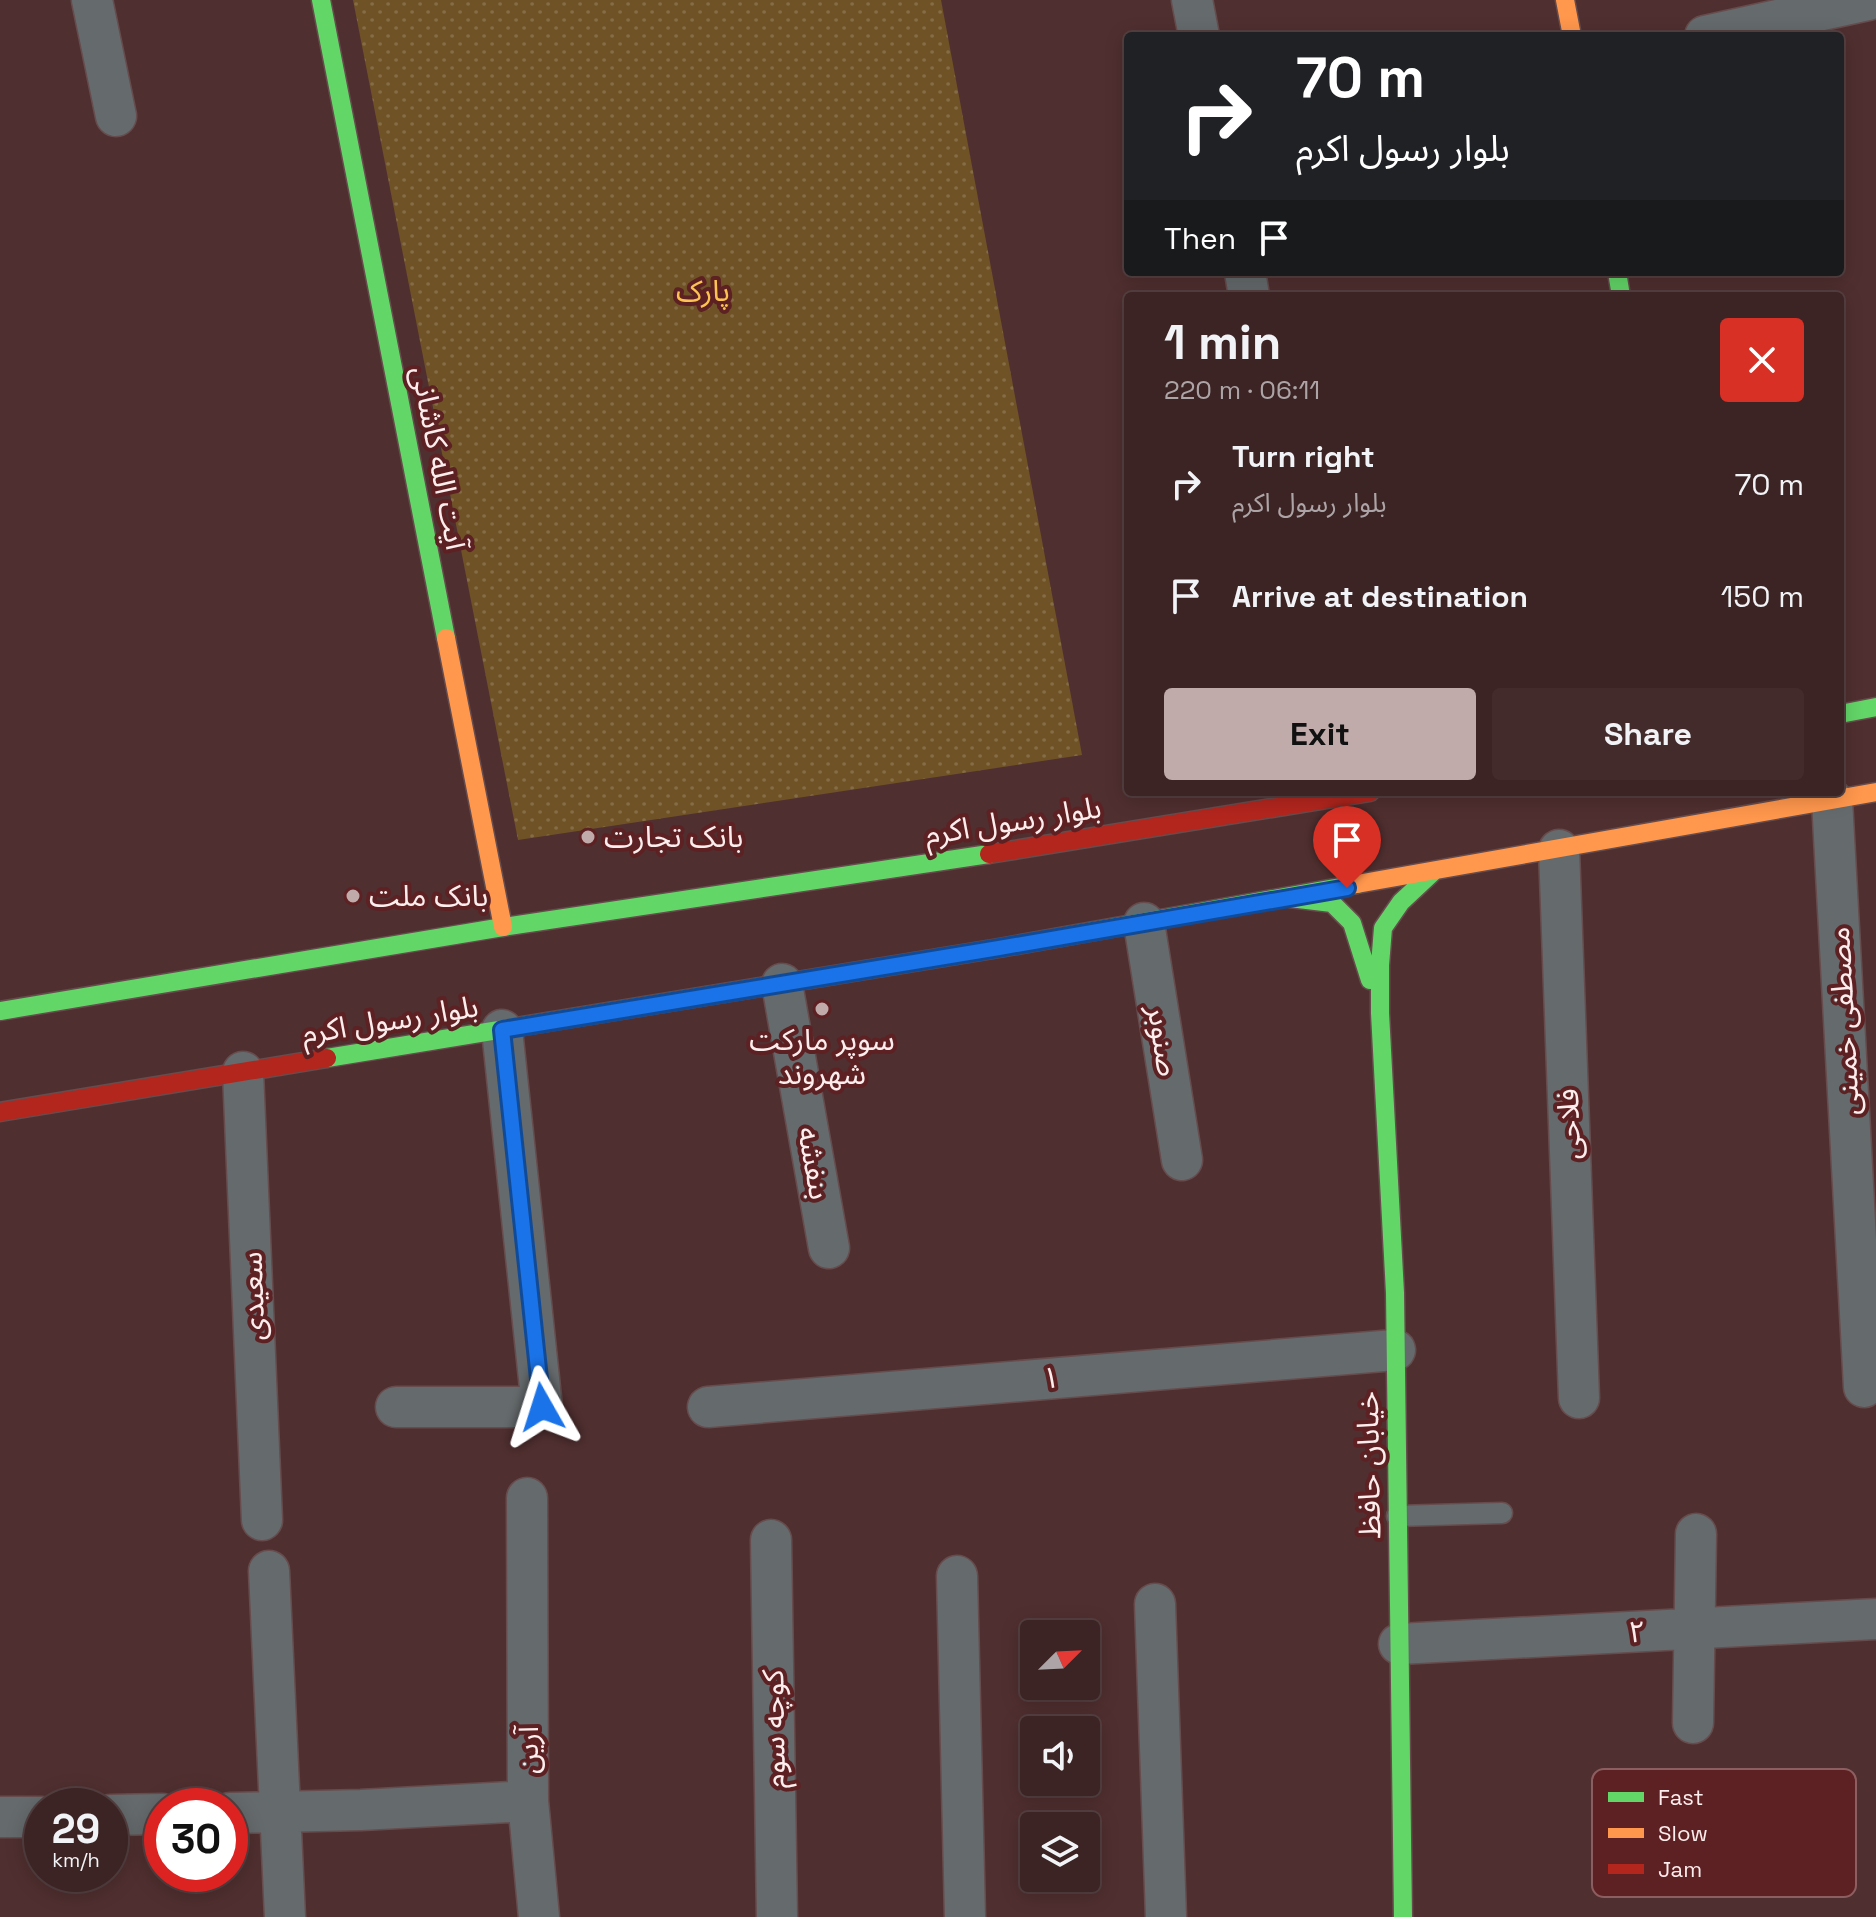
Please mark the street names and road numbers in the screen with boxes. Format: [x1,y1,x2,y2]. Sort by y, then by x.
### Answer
street label: آیت الله کاشانی [403,363,477,554]
street label: بلوار رسول اکرم [922,787,1104,857]
street label: مصطفی خمینی [1819,926,1868,1116]
street label: بلوار رسول اکرم [299,986,481,1056]
street label: صنوبر [1138,1002,1188,1079]
street label: فلاحی [1548,1088,1589,1160]
street label: بنفشه [789,1123,840,1202]
street label: سعیدی [231,1251,274,1341]
street label: ۱ [1041,1357,1061,1398]
street label: خیابان حافظ [1348,1391,1389,1539]
street label: ۲ [1627,1612,1647,1651]
street label: کوچه سوم [753,1669,797,1789]
street label: آرین [508,1725,547,1774]

